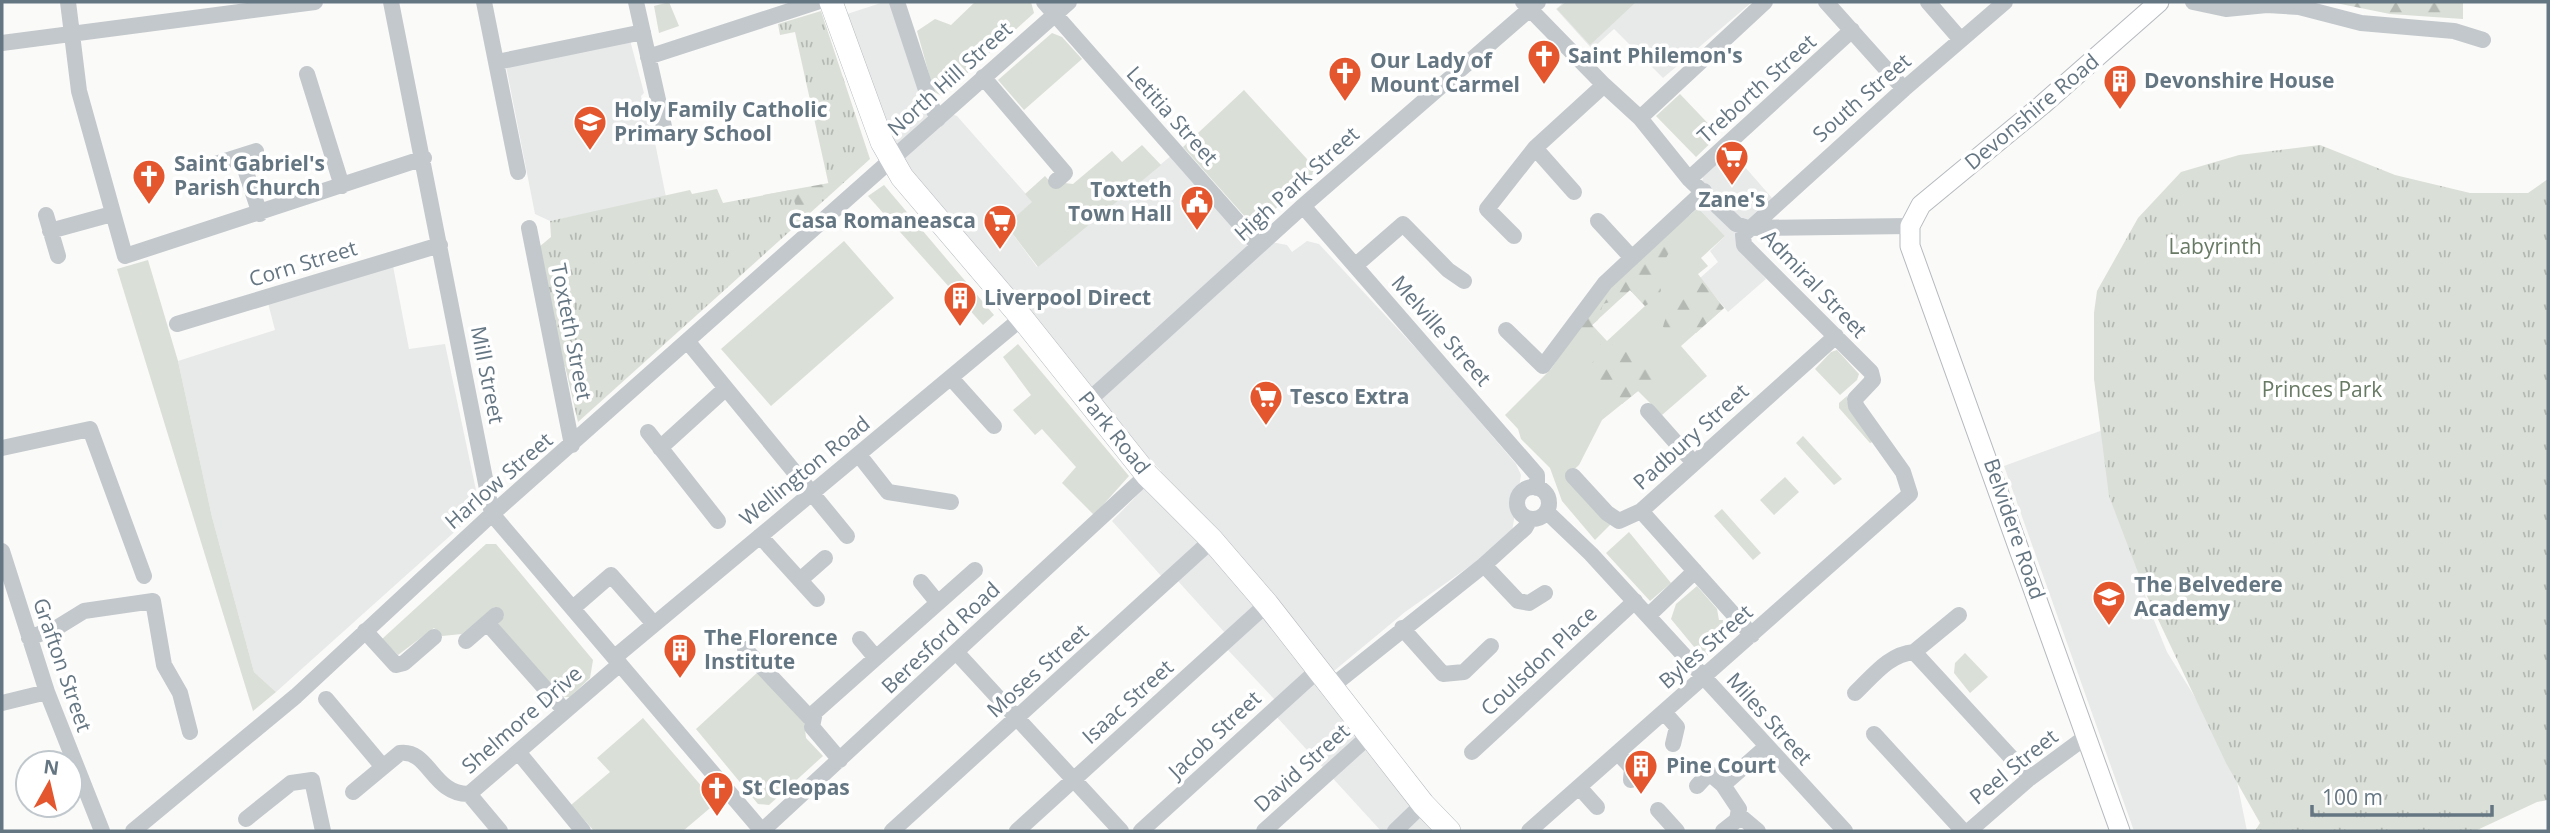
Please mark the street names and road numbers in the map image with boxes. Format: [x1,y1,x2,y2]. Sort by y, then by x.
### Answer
street label: North Hill Street [881,15,1018,142]
street label: Treborth Street [1691,28,1822,149]
street label: South Street [1806,47,1916,148]
street label: Devonshire Road [1958,47,2104,176]
street label: Letitia Street [1121,60,1225,171]
street label: High Park Street [1228,120,1365,247]
street label: Admiral Street [1756,223,1874,344]
street label: Corn Street [245,233,360,293]
street label: Toxteth Street [545,261,599,403]
street label: Melville Street [1386,269,1498,392]
street label: Mill Street [465,324,511,426]
street label: Padbury Street [1627,377,1754,496]
street label: Park Road [1073,385,1157,480]
street label: Wellington Road [733,409,875,531]
street label: Harlow Street [439,426,558,535]
street label: Belvidere Road [1978,455,2052,603]
street label: Beresford Road [875,575,1006,699]
street label: Grafton Street [27,594,99,735]
street label: Byles Street [1653,598,1758,695]
street label: Coulsdon Place [1474,599,1602,721]
street label: Moses Street [981,617,1094,723]
street label: Isaac Street [1076,653,1179,750]
street label: Shelmore Drive [455,659,587,779]
street label: Miles Street [1721,666,1819,771]
street label: Jacob Street [1161,684,1267,786]
street label: David Street [1248,717,1355,818]
street label: Peel Street [1964,722,2063,810]

